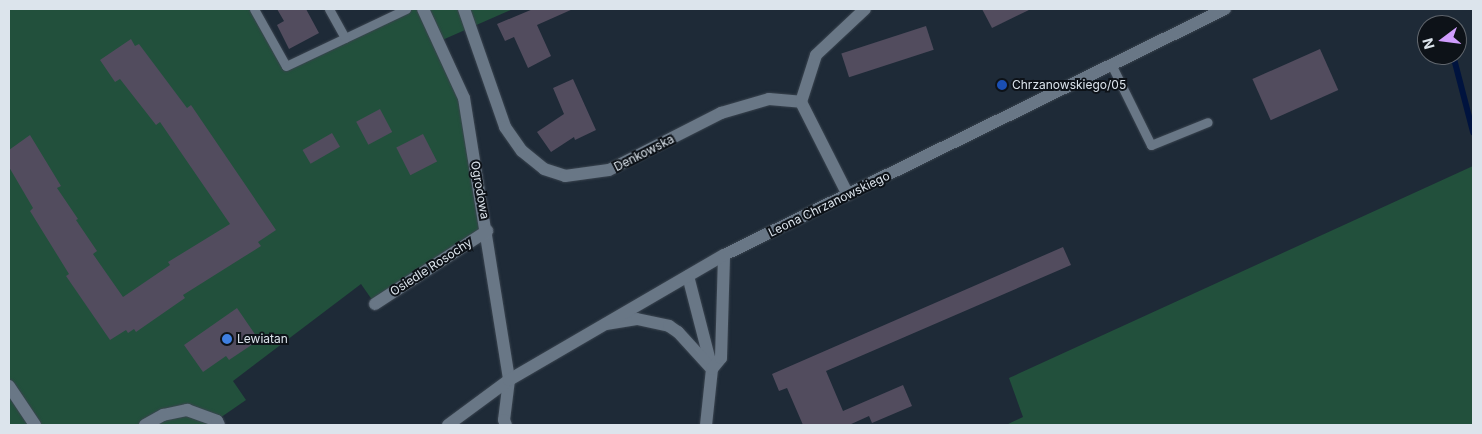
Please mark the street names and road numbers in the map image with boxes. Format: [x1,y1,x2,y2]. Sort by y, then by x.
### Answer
street label: Denkowska [612,132,676,174]
street label: Ogrodowa [468,160,492,220]
street label: Leona Chrzanowskiego [766,168,892,240]
street label: Osiedle Rosochy [387,235,475,299]

